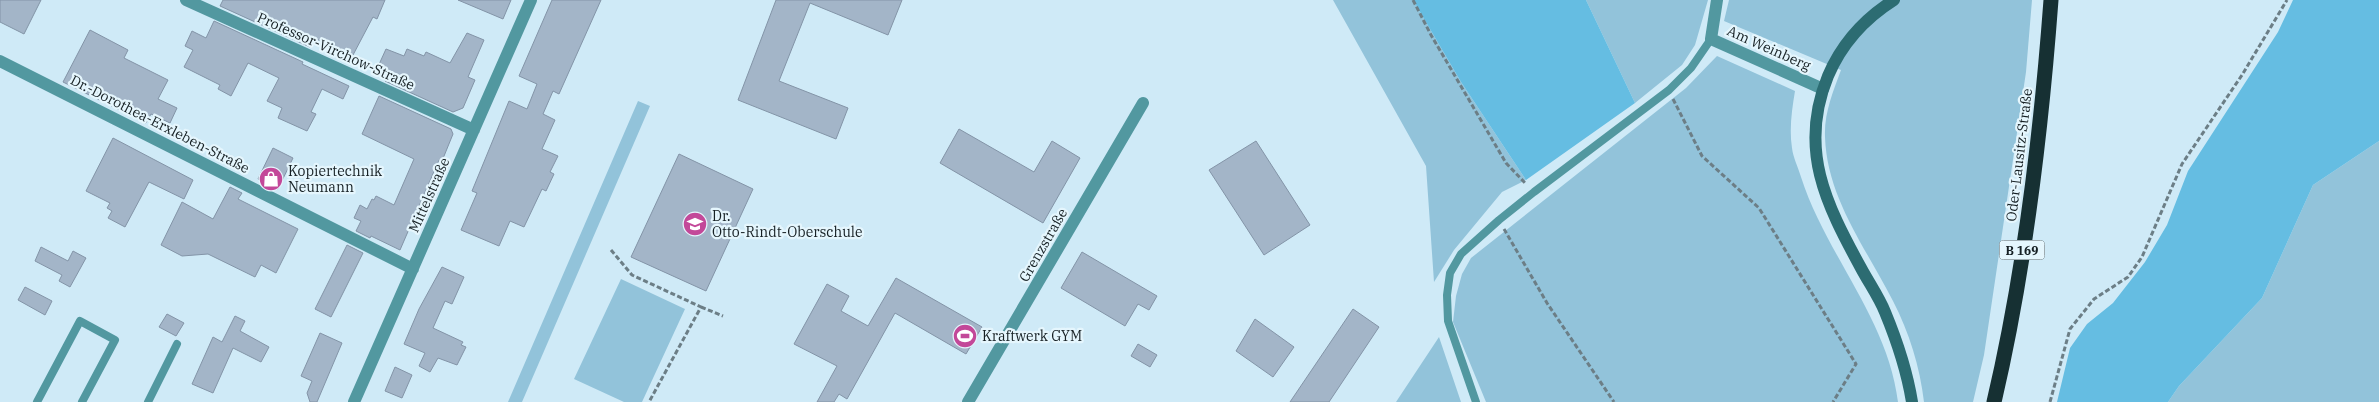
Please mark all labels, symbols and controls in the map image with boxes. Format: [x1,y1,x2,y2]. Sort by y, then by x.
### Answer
street label: Professor-Virchow-Straße [254,8,418,94]
street label: Am Weinberg [1724,22,1814,75]
street label: Dr.-Dorothea-Erxleben-Straße [67,71,253,177]
street label: Oder-Lausitz-Straße [2002,87,2036,223]
street label: Mittelstraße [404,155,454,235]
place label: Kopiertechnik Neumann [288,162,383,196]
shop icon: Kopiertechnik Neumann [258,166,284,192]
street label: Grenzstraße [1015,205,1071,285]
place label: Dr. Otto-Rindt-Oberschule [712,207,863,241]
school or university icon: Dr. Otto-Rindt-Oberschule [682,211,708,237]
road number: B 169 [2000,240,2044,260]
sports icon: Kraftwerk GYM [952,323,978,349]
place label: Kraftwerk GYM [982,327,1082,345]

